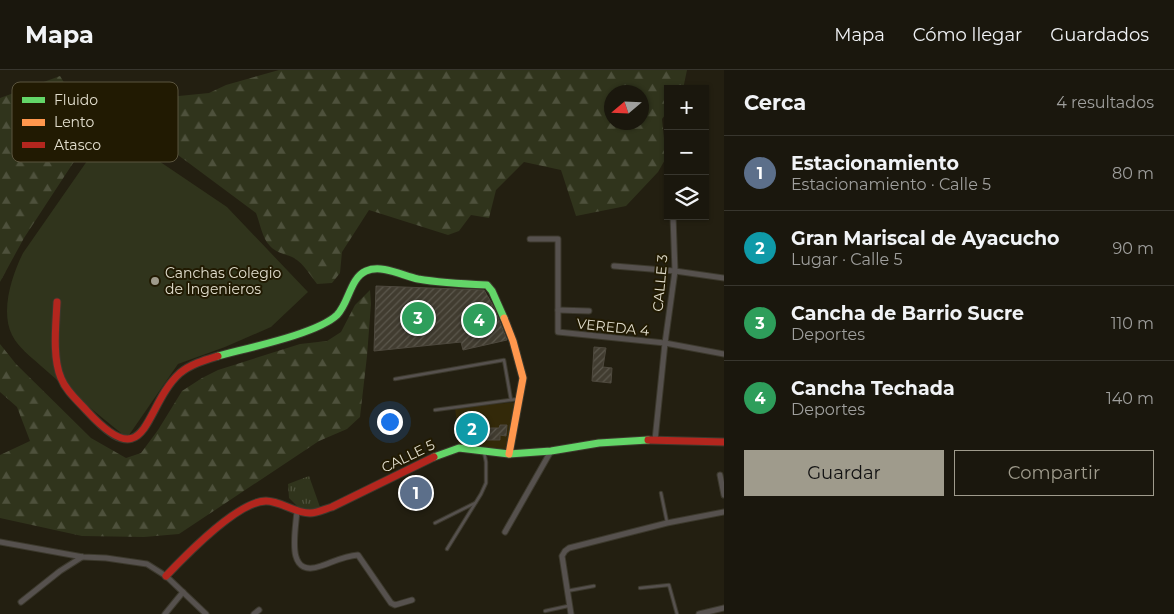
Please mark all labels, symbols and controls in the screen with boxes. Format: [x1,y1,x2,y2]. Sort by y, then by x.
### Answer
text: Mapa [25,20,94,49]
text: Mapa [834,24,885,46]
text: Cómo llegar [913,24,1022,46]
text: Guardados [1050,24,1149,46]
legend [12,82,178,162]
north arrow [604,85,649,130]
map controls [664,85,709,220]
button: + [664,85,709,130]
text: Cerca [744,90,806,115]
text: Fluido [54,91,98,109]
text: 4 resultados [1056,93,1154,112]
text: Lento [54,113,94,131]
button: − [664,130,709,175]
text: Atasco [54,136,101,154]
text: Estacionamiento [791,152,959,175]
text: 1 [757,164,763,183]
text: 80 m [1112,164,1154,183]
button: layers [664,175,709,220]
text: Estacionamiento · Calle 5 [791,175,991,194]
text: Gran Mariscal de Ayacucho [791,227,1060,250]
text: 2 [755,239,765,258]
text: 90 m [1112,239,1154,258]
text: Lugar · Calle 5 [791,250,902,269]
street label: CALLE 3 [649,254,671,312]
place label: Canchas Colegio de Ingenieros [165,264,282,298]
marker: Canchas Colegio de Ingenieros [149,275,161,287]
pin: 3 [402,299,434,337]
pin: 4 [463,301,495,339]
text: Cancha de Barrio Sucre [791,302,1024,325]
street label: VEREDA 4 [576,314,651,340]
text: 3 [755,314,765,333]
text: 110 m [1111,314,1154,333]
text: Deportes [791,325,865,344]
text: Cancha Techada [791,377,955,400]
text: 4 [754,389,766,408]
text: 140 m [1106,389,1154,408]
text: Deportes [791,400,865,419]
your location [377,409,403,435]
pin: 2 [456,410,488,448]
street label: CALLE 5 [378,435,438,477]
button: Guardar [744,450,944,496]
button: Compartir [954,450,1154,496]
pin: 1 [400,474,432,512]

